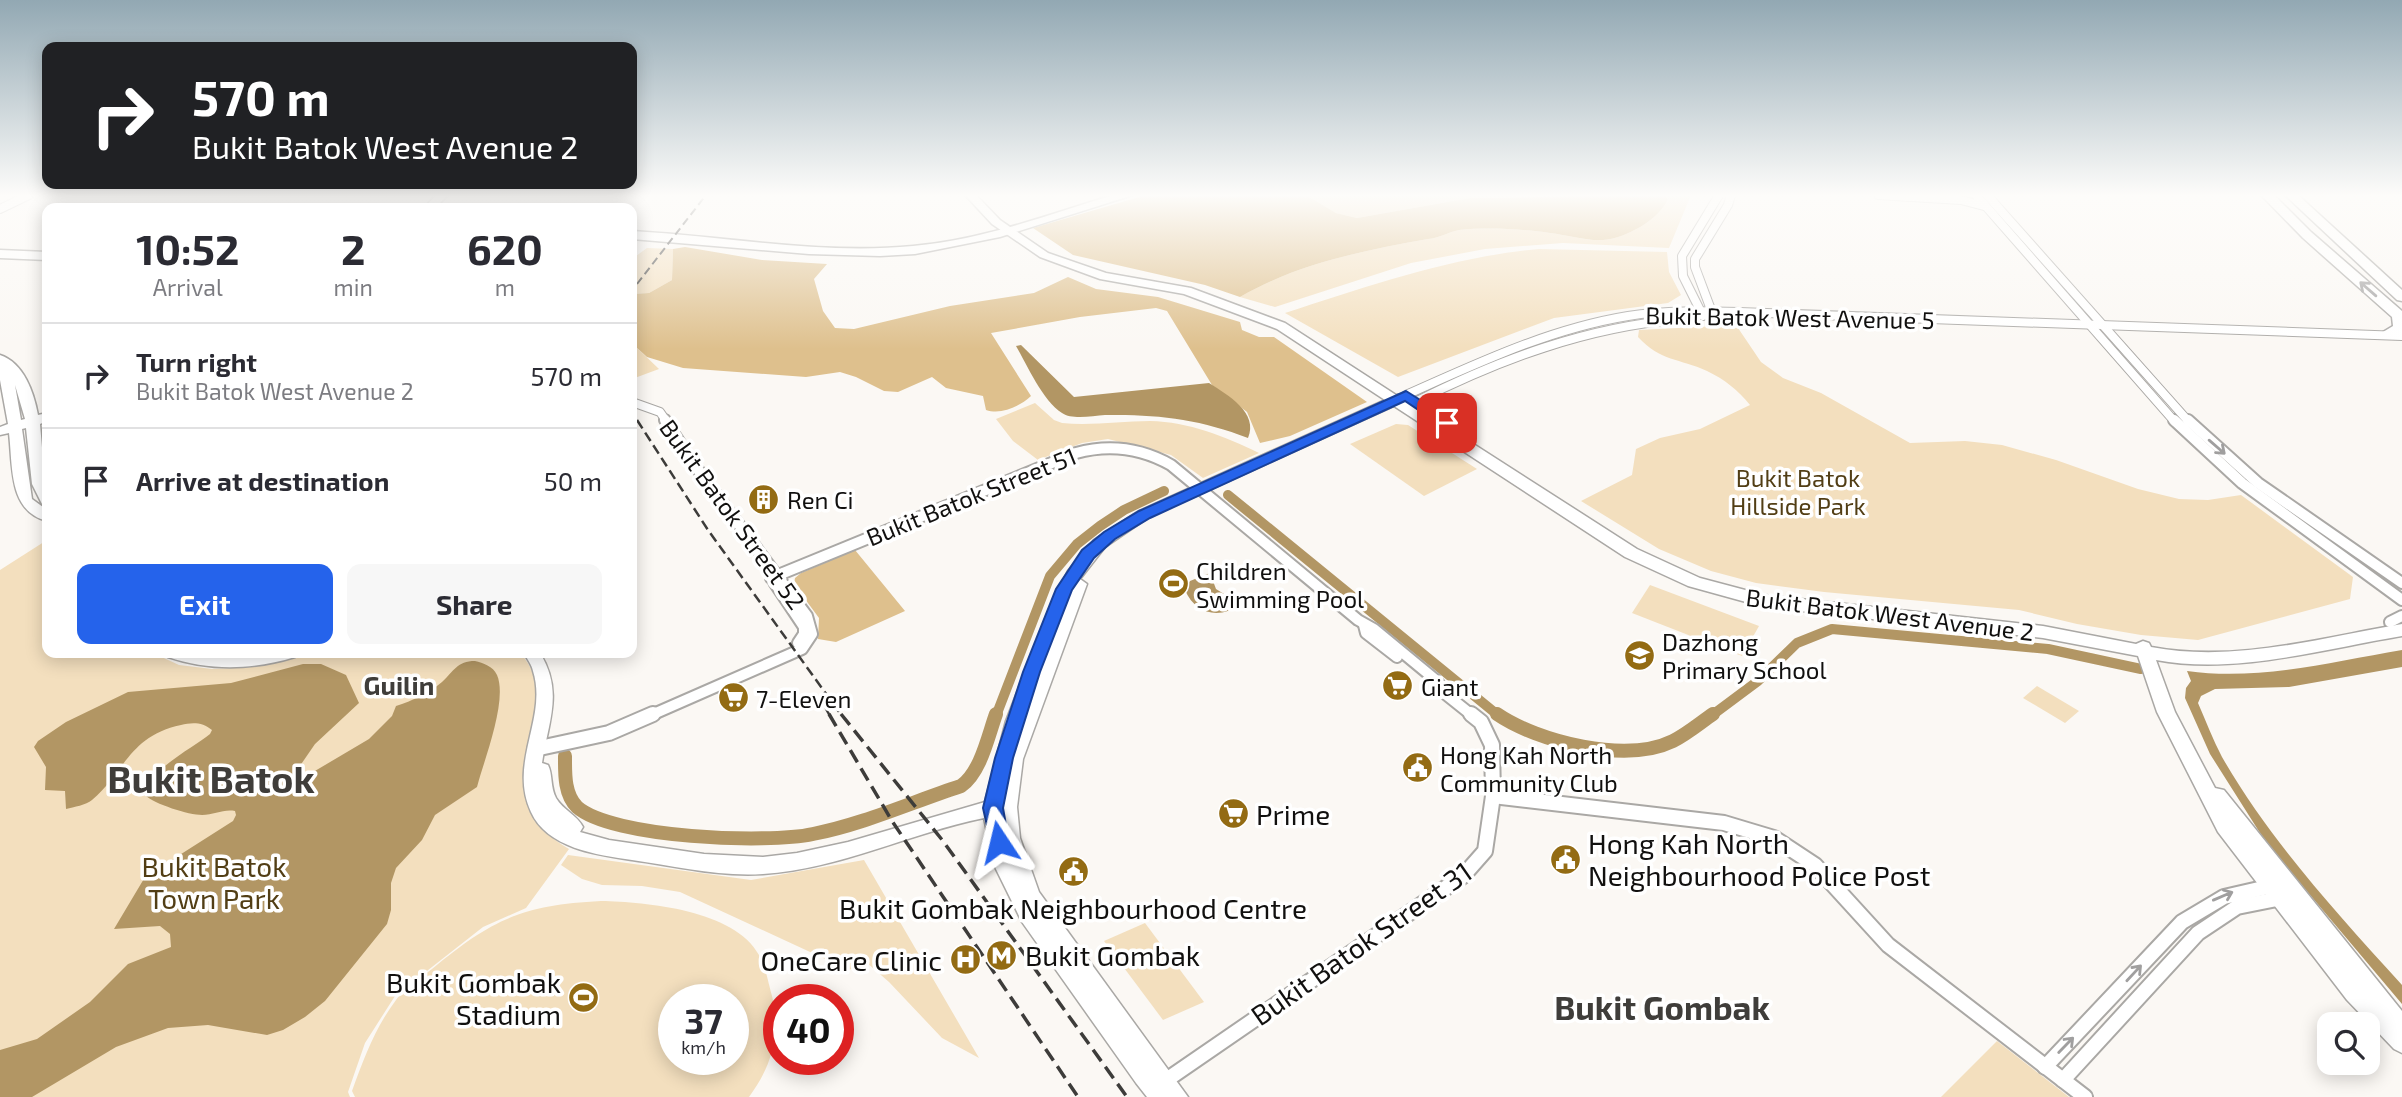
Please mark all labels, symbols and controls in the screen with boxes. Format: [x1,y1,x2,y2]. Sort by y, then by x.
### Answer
text: 570 m [192,67,330,126]
icon: right [77,70,168,161]
text: Bukit Batok West Avenue 2 [192,127,578,165]
text: 10:52 [136,223,239,273]
text: 2 [341,223,365,273]
text: 620 [467,223,543,273]
text: Arrival [153,273,223,301]
text: min [334,273,373,301]
text: m [495,273,515,301]
one-way arrow [2360,281,2378,297]
street label: Bukit Batok West Avenue 5 [1645,300,1935,334]
text: Turn right [136,346,257,377]
icon: right [77,357,115,395]
text: 570 m [530,360,602,391]
text: Bukit Batok West Avenue 2 [136,377,414,405]
pin [1417,393,1477,453]
icon: arrive [1428,404,1466,442]
street label: Bukit Batok Street 52 [654,413,812,615]
one-way arrow [2208,439,2226,455]
street label: Bukit Batok Street 51 [862,441,1080,551]
icon: arrive [77,462,115,500]
park label: Bukit Batok Hillside Park [1730,463,1866,520]
text: Arrive at destination [136,465,389,496]
text: 50 m [544,465,602,496]
building icon: Ren Ci [747,482,781,516]
place label: Ren Ci [787,485,854,514]
place label: Children Swimming Pool [1196,556,1364,613]
button: Exit [77,564,333,644]
button: Share [347,564,602,644]
sports icon: Children Swimming Pool [1156,567,1190,601]
street label: Bukit Batok West Avenue 2 [1744,582,2036,646]
place label: Dazhong Primary School [1662,627,1827,684]
school or university icon: Dazhong Primary School [1622,638,1656,672]
district label: Guilin [364,669,434,700]
supermarket icon: Giant [1381,669,1415,703]
place label: Giant [1421,672,1478,701]
supermarket icon: 7-Eleven [716,681,750,715]
place label: 7-Eleven [756,684,851,713]
place label: Hong Kah North Community Club [1440,740,1618,797]
public building icon: Hong Kah North Community Club [1400,751,1434,785]
district label: Bukit Batok [107,755,316,801]
supermarket icon: Prime [1216,797,1250,831]
place label: Prime [1256,797,1330,831]
position arrow [962,805,1036,879]
place label: Hong Kah North Neighbourhood Police Post [1588,826,1930,892]
public building icon: Hong Kah North Neighbourhood Police Post [1548,842,1582,876]
park label: Bukit Batok Town Park [142,849,287,915]
public building icon: Bukit Gombak Neighbourhood Centre [1056,854,1090,888]
street label: Bukit Batok Street 31 [1244,854,1478,1032]
one-way arrow [2212,889,2233,902]
place label: Bukit Gombak Neighbourhood Centre [839,891,1307,925]
metro station icon: Bukit Gombak [985,938,1019,972]
place label: Bukit Gombak [1025,938,1200,972]
place label: OneCare Clinic [760,943,942,977]
hospital icon: OneCare Clinic [948,943,982,977]
place label: Bukit Gombak Stadium [386,965,561,1031]
one-way arrow [2125,965,2142,982]
sports icon: Bukit Gombak Stadium [567,981,601,1015]
speed limit sign: 40 [763,984,854,1075]
district label: Bukit Gombak [1554,987,1770,1027]
text: 37 [684,999,723,1041]
map controls [2317,1012,2380,1075]
button: search [2317,1012,2380,1075]
text: km/h [681,1036,726,1058]
one-way arrow [2057,1037,2074,1054]

